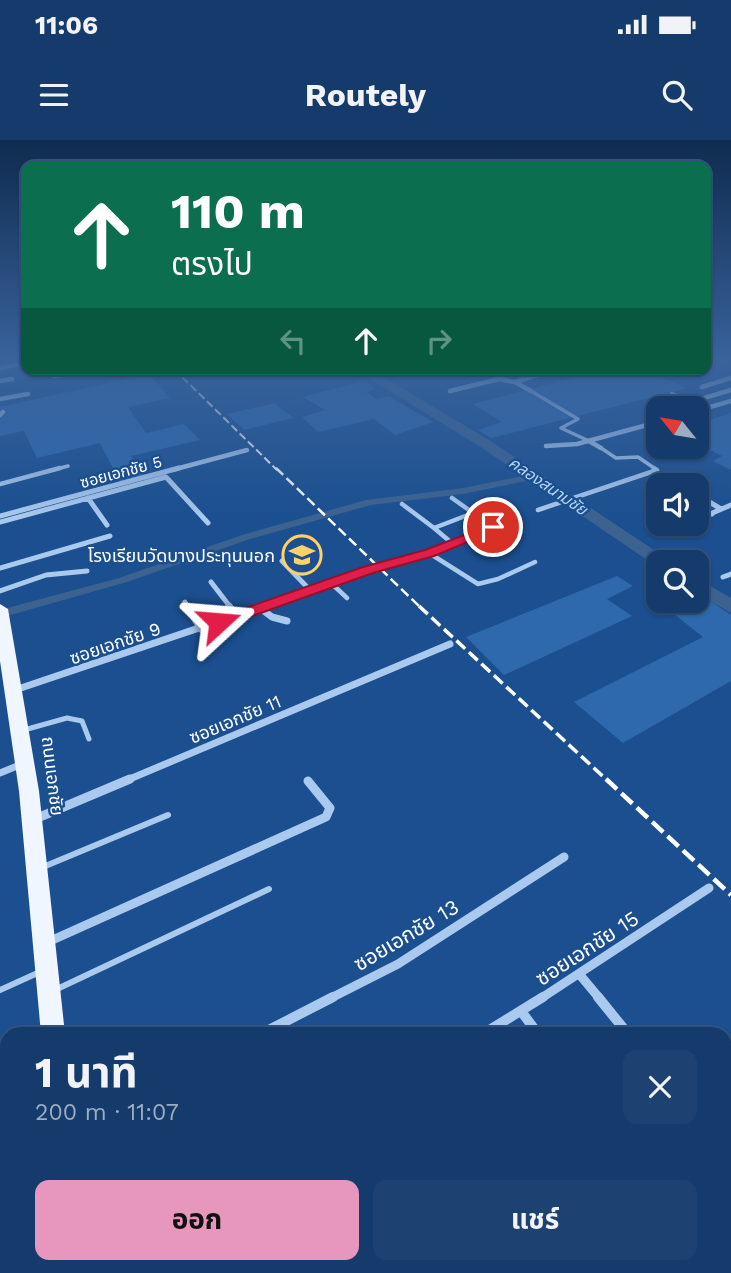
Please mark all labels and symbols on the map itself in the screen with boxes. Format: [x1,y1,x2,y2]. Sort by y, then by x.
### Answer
north arrow [646,396,709,458]
street label: ซอยเอกชัย 5 [78,452,164,492]
water label: คลองสนามชัย [505,453,592,520]
pin [463,497,523,557]
school or university icon: โรงเรียนวัดบางประทุนนอก [281,534,323,576]
place label: โรงเรียนวัดบางประทุนนอก [88,545,275,567]
position arrow [182,585,256,659]
street label: ซอยเอกชัย 9 [67,618,163,668]
street label: ซอยเอกชัย 11 [186,690,284,748]
street label: ถนนเอกชัย [38,735,68,817]
street label: ซอยเอกชัย 13 [349,894,463,976]
street label: ซอยเอกชัย 15 [531,905,643,991]

